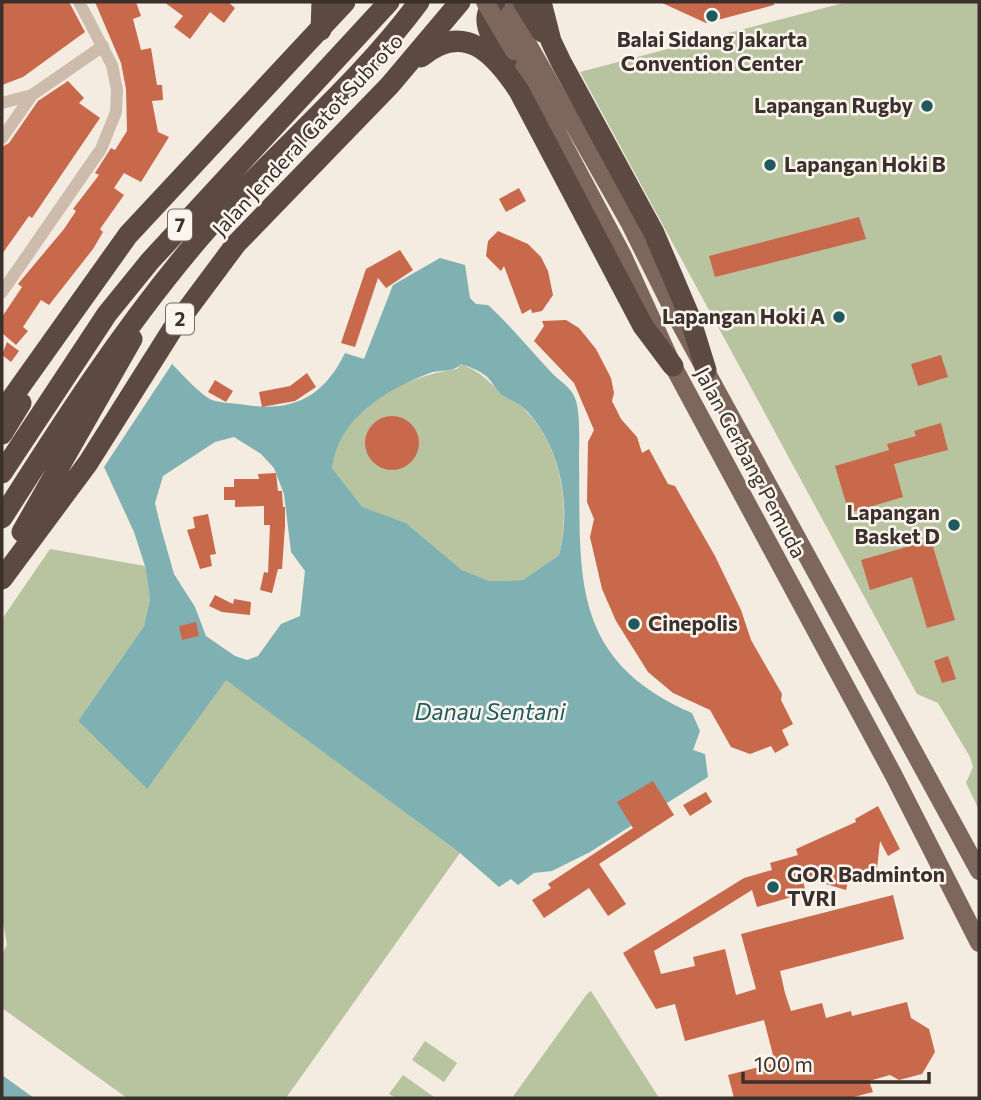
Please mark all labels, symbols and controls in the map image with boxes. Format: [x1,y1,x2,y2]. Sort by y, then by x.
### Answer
marker: Balai Sidang Jakarta Convention Center [704,8,720,24]
place label: Balai Sidang Jakarta Convention Center [617,26,807,75]
street label: Jalan Jenderal Gatot Subroto [206,27,407,241]
place label: Lapangan Rugby [754,92,913,117]
marker: Lapangan Rugby [919,98,935,114]
place label: Lapangan Hoki B [784,151,946,176]
marker: Lapangan Hoki B [762,157,778,173]
road number: 7 [168,210,192,241]
place label: Lapangan Hoki A [662,303,825,328]
road number: 2 [166,304,194,334]
marker: Lapangan Hoki A [831,309,847,325]
street label: Jalan Gerbang Pemuda [690,363,812,562]
place label: Lapangan Basket D [846,499,940,548]
marker: Lapangan Basket D [946,517,962,533]
place label: Cinepolis [648,610,738,635]
marker: Cinepolis [626,616,642,632]
water label: Danau Sentani [415,697,566,725]
place label: GOR Badminton TVRI [787,861,945,910]
marker: GOR Badminton TVRI [765,879,781,895]
scale bar [743,1040,928,1084]
text: 100 m [754,1051,813,1076]

